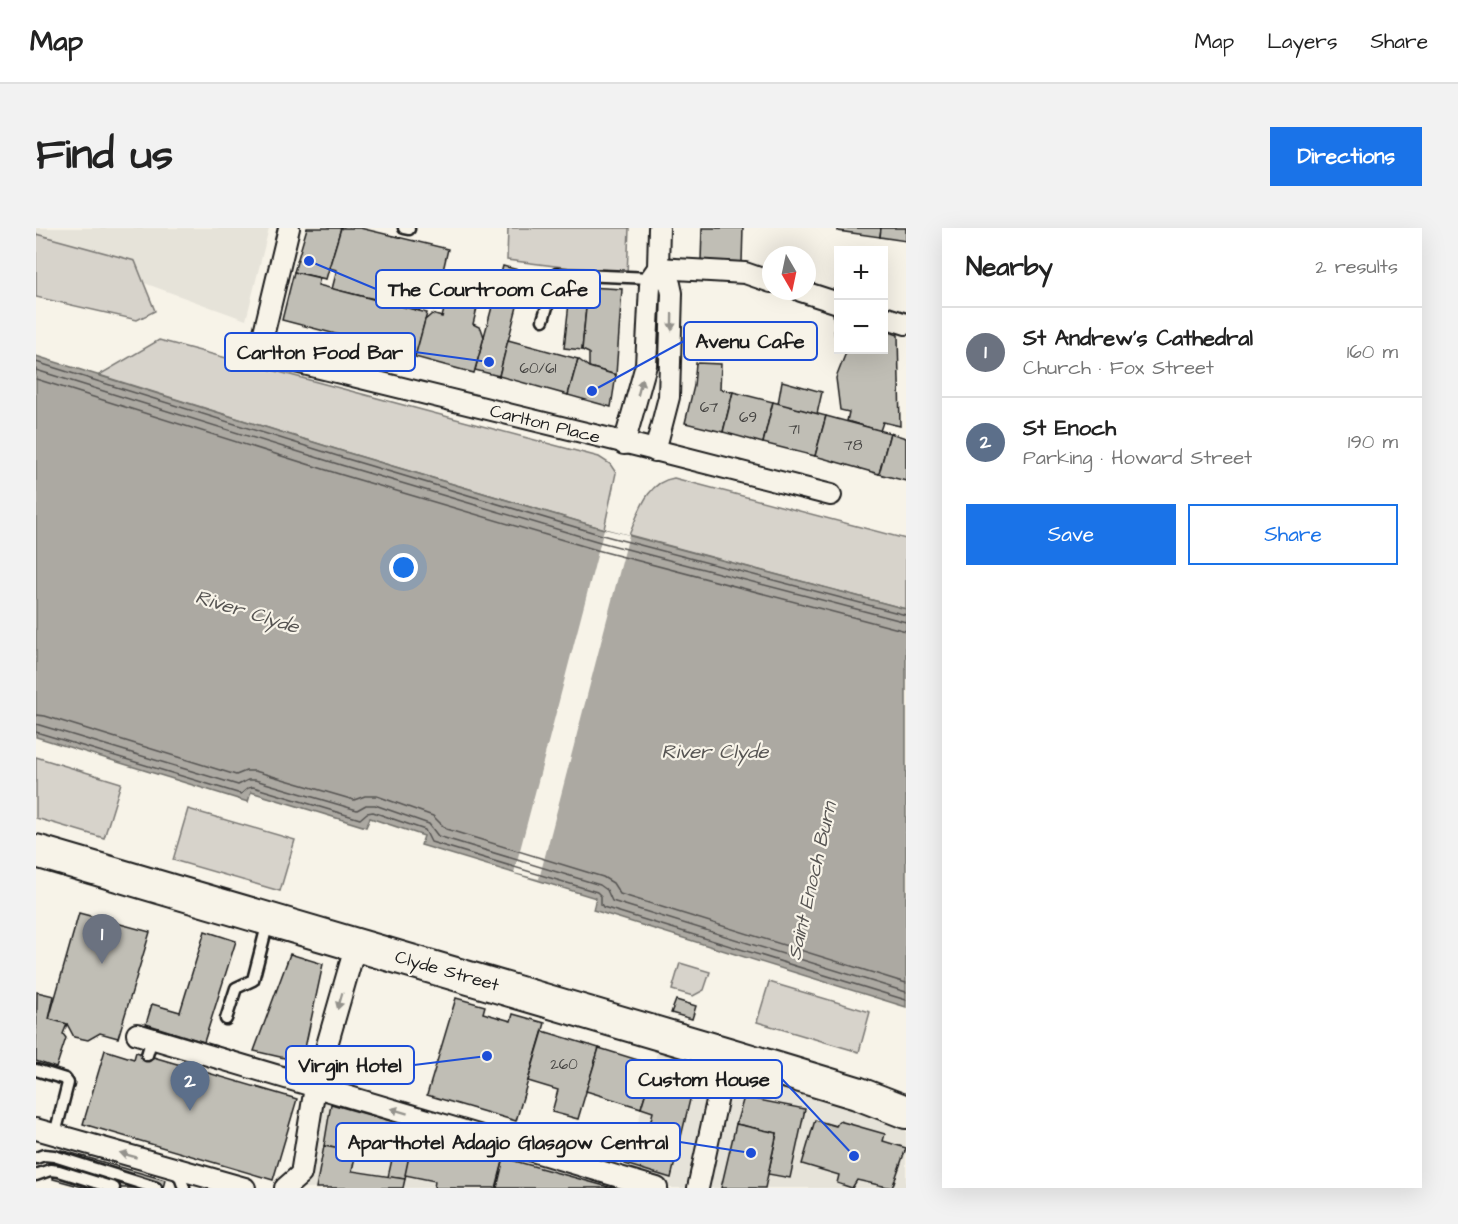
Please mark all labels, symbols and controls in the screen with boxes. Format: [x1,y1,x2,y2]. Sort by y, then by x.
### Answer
text: Map [30,22,83,61]
text: Map [1194,27,1234,56]
text: Layers [1267,27,1337,56]
text: Share [1370,27,1428,56]
text: Find us [36,127,173,185]
button: Directions [1270,127,1422,186]
north arrow [762,246,816,300]
map controls [834,246,888,354]
button: + [834,246,888,300]
text: Nearby [966,249,1053,285]
text: 2 results [1315,253,1398,281]
callout: The Courtroom Cafe [376,270,600,308]
text: The Courtroom Cafe [387,276,588,304]
button: − [834,300,888,354]
one-way arrow [667,313,676,332]
callout: Avenu Cafe [684,322,817,360]
text: St Andrew's Cathedral [1023,323,1253,354]
text: Avenu Cafe [695,328,805,356]
callout: Carlton Food Bar [225,333,415,371]
text: 1 [984,338,987,366]
text: 160 m [1347,338,1398,366]
text: Carlton Food Bar [237,339,404,367]
text: Church · Fox Street [1023,354,1214,382]
house number: 60/61 [519,358,557,379]
one-way arrow [636,378,645,396]
house number: 67 [700,397,718,418]
street label: Carlton Place [487,398,603,450]
house number: 69 [739,407,757,428]
text: St Enoch [1023,413,1116,444]
house number: 71 [788,419,800,440]
text: 2 [980,428,991,456]
text: 190 m [1348,428,1398,456]
house number: 78 [844,435,863,456]
text: Parking · Howard Street [1023,444,1252,472]
button: Save [966,504,1176,565]
button: Share [1188,504,1398,565]
your location [389,553,418,582]
water label: River Clyde [192,583,303,642]
water label: River Clyde [662,738,770,767]
water label: Saint Enoch Burn [780,797,844,963]
pin: 1 [82,914,122,964]
street label: Clyde Street [392,944,503,999]
one-way arrow [335,992,344,1010]
callout: Virgin Hotel [286,1046,414,1084]
text: Virgin Hotel [297,1052,402,1081]
house number: 260 [550,1054,578,1075]
callout: Custom House [626,1060,782,1098]
pin: 2 [170,1062,210,1111]
text: Custom House [638,1066,770,1094]
one-way arrow [390,1106,408,1116]
callout: Aparthotel Adagio Glasgow Central [336,1123,680,1161]
text: Aparthotel Adagio Glasgow Central [348,1129,668,1158]
one-way arrow [119,1150,137,1159]

